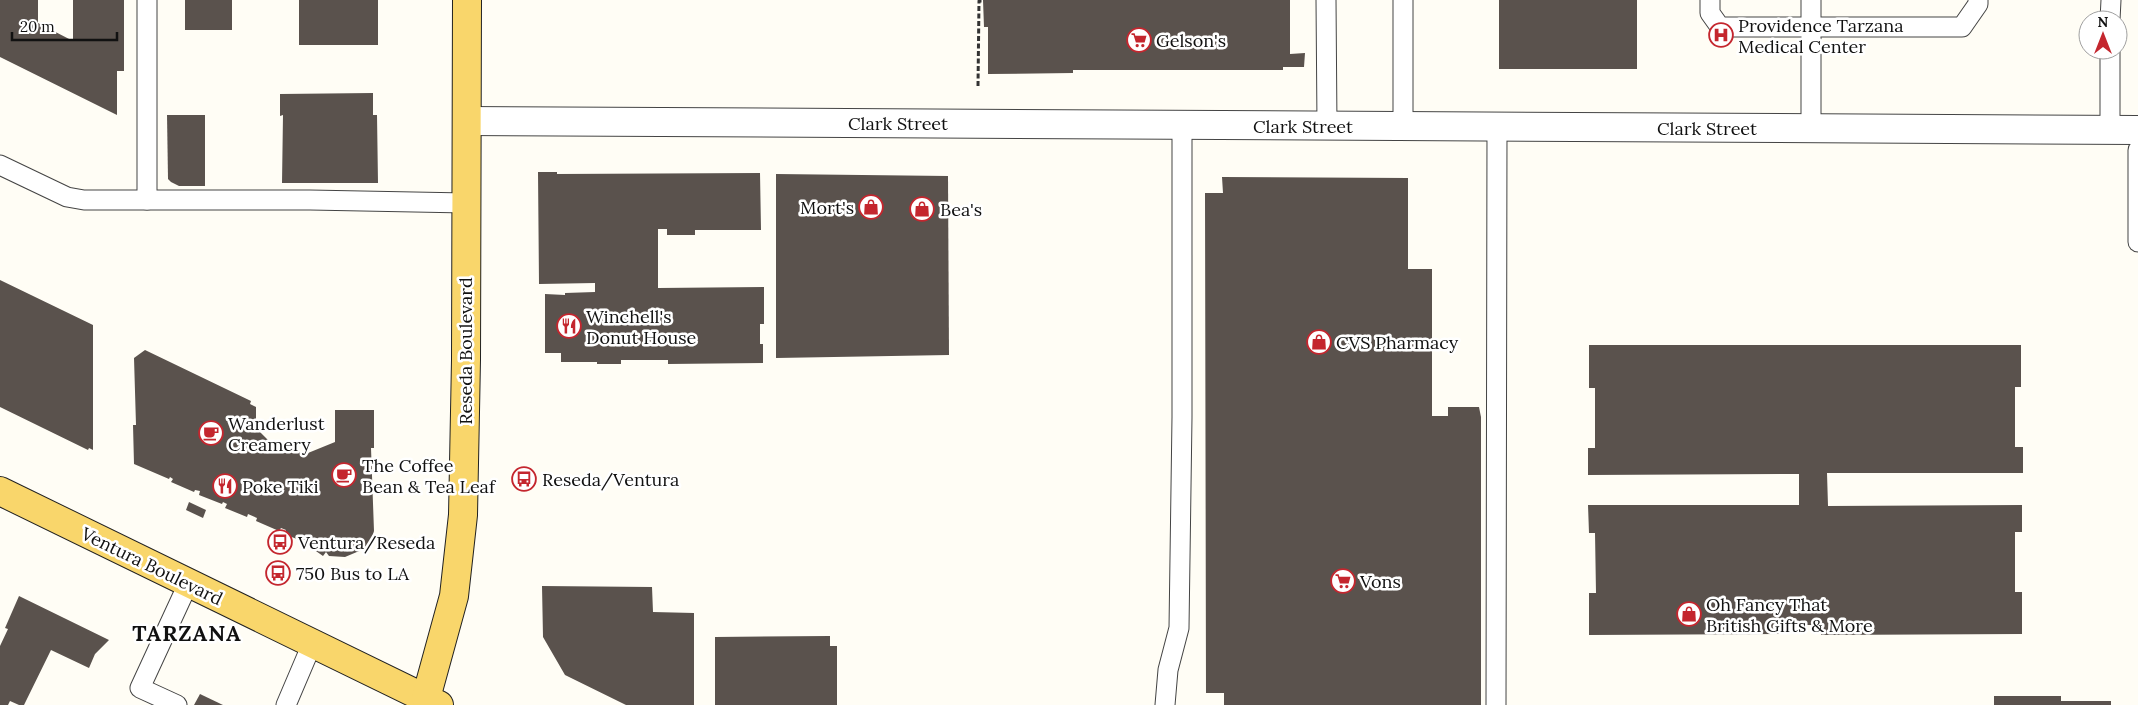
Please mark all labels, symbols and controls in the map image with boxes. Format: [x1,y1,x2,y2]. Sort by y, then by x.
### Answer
scale bar [12,10,118,42]
north arrow [2078,10,2128,60]
text: N [2098,13,2109,31]
place label: Providence Tarzana Medical Center [1738,14,1903,58]
text: 20 m [20,17,55,36]
hospital icon: Providence Tarzana Medical Center [1708,22,1734,48]
supermarket icon: Gelson's [1126,27,1152,53]
place label: Gelson's [1156,29,1226,52]
street label: Clark Street [848,112,948,135]
street label: Clark Street [1253,115,1353,138]
street label: Clark Street [1657,117,1757,140]
shop icon: Mort's [858,194,884,220]
place label: Mort's [800,196,854,219]
shop icon: Bea's [909,196,935,222]
place label: Bea's [940,198,982,221]
street label: Reseda Boulevard [454,277,477,425]
place label: Winchell's Donut House [586,305,697,349]
restaurant icon: Winchell's Donut House [556,313,582,339]
shop icon: CVS Pharmacy [1306,329,1332,355]
place label: CVS Pharmacy [1336,331,1459,354]
place label: Wanderlust Creamery [228,412,325,456]
cafe icon: Wanderlust Creamery [198,420,224,446]
place label: The Coffee Bean & Tea Leaf [362,454,497,498]
cafe icon: The Coffee Bean & Tea Leaf [331,462,357,488]
bus stop icon: Reseda/Ventura [511,466,537,492]
place label: Reseda/Ventura [542,468,679,491]
restaurant icon: Poke Tiki [212,473,238,499]
place label: Poke Tiki [242,475,319,498]
street label: Ventura Boulevard [77,521,227,610]
bus stop icon: Ventura/Reseda [267,529,293,555]
place label: Ventura/Reseda [297,531,435,554]
bus stop icon: 750 Bus to LA [265,560,291,586]
place label: 750 Bus to LA [296,562,410,585]
supermarket icon: Vons [1330,568,1356,594]
place label: Vons [1359,570,1401,593]
place label: Oh Fancy That British Gifts & More [1706,593,1873,637]
shop icon: Oh Fancy That British Gifts & More [1676,601,1702,627]
district label: TARZANA [132,619,242,647]

